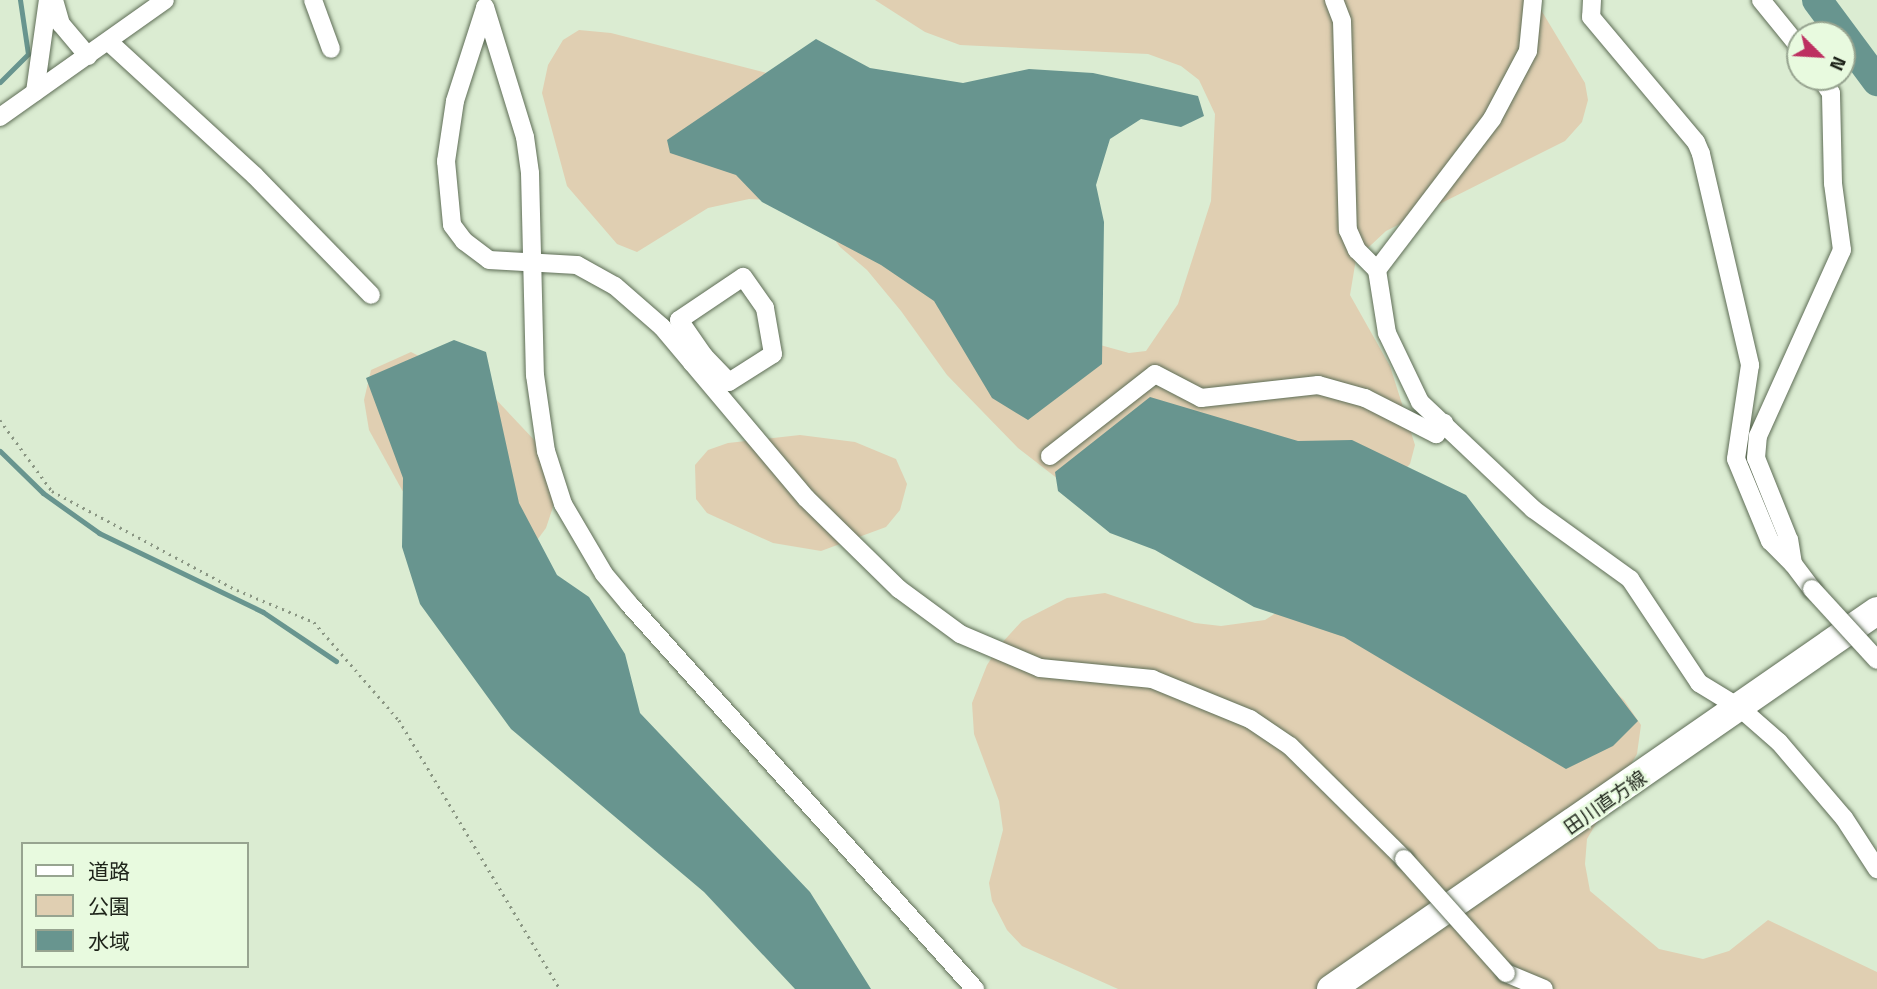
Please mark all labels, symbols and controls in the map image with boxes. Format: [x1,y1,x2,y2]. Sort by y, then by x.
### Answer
north arrow [1786,21,1856,91]
text: N [1823,52,1855,76]
street label: 田川直方線 [1560,765,1650,839]
legend [21,842,248,968]
text: 道路 [88,855,130,887]
text: 公園 [88,890,130,922]
text: 水域 [88,925,130,957]

